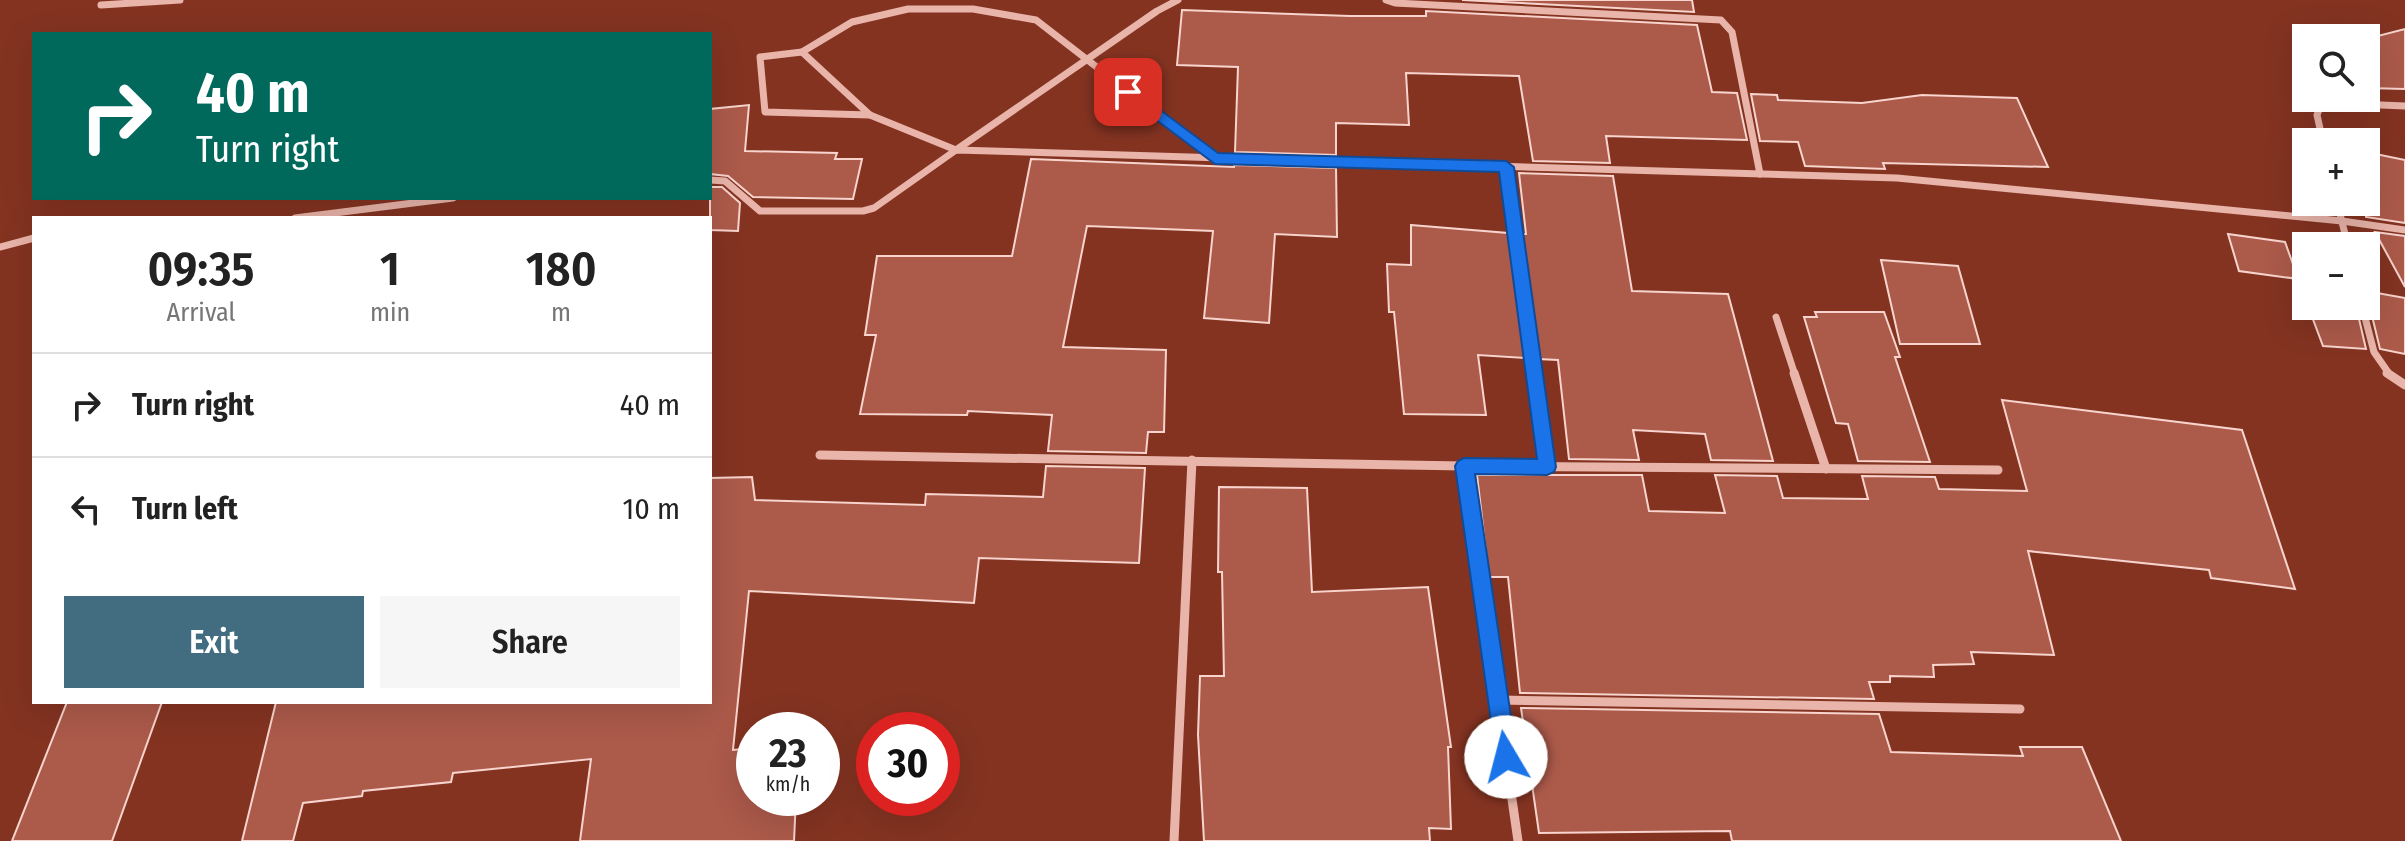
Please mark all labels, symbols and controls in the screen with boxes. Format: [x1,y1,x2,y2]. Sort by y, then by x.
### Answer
map controls [2292,24,2380,320]
button: search [2292,24,2380,112]
pin [1094,58,1162,126]
text: 40 m [196,60,310,127]
icon: right [64,64,168,168]
icon: arrive [1106,70,1150,114]
text: Turn right [196,128,339,172]
button: + [2292,128,2380,216]
button: − [2292,232,2380,320]
text: 09:35 [147,240,255,298]
text: 1 [380,240,400,298]
text: 180 [526,240,597,298]
text: Arrival [167,297,235,328]
text: min [370,297,410,328]
text: m [551,297,571,328]
icon: right [64,383,108,427]
text: Turn right [132,387,254,423]
text: 40 m [620,387,680,423]
icon: left [64,487,108,531]
text: Turn left [132,491,238,527]
text: 10 m [623,491,680,527]
button: Exit [64,596,364,688]
button: Share [380,596,680,688]
speed limit sign: 30 [856,712,960,816]
position arrow [1464,715,1548,799]
text: 23 [769,730,807,778]
text: km/h [766,772,810,796]

